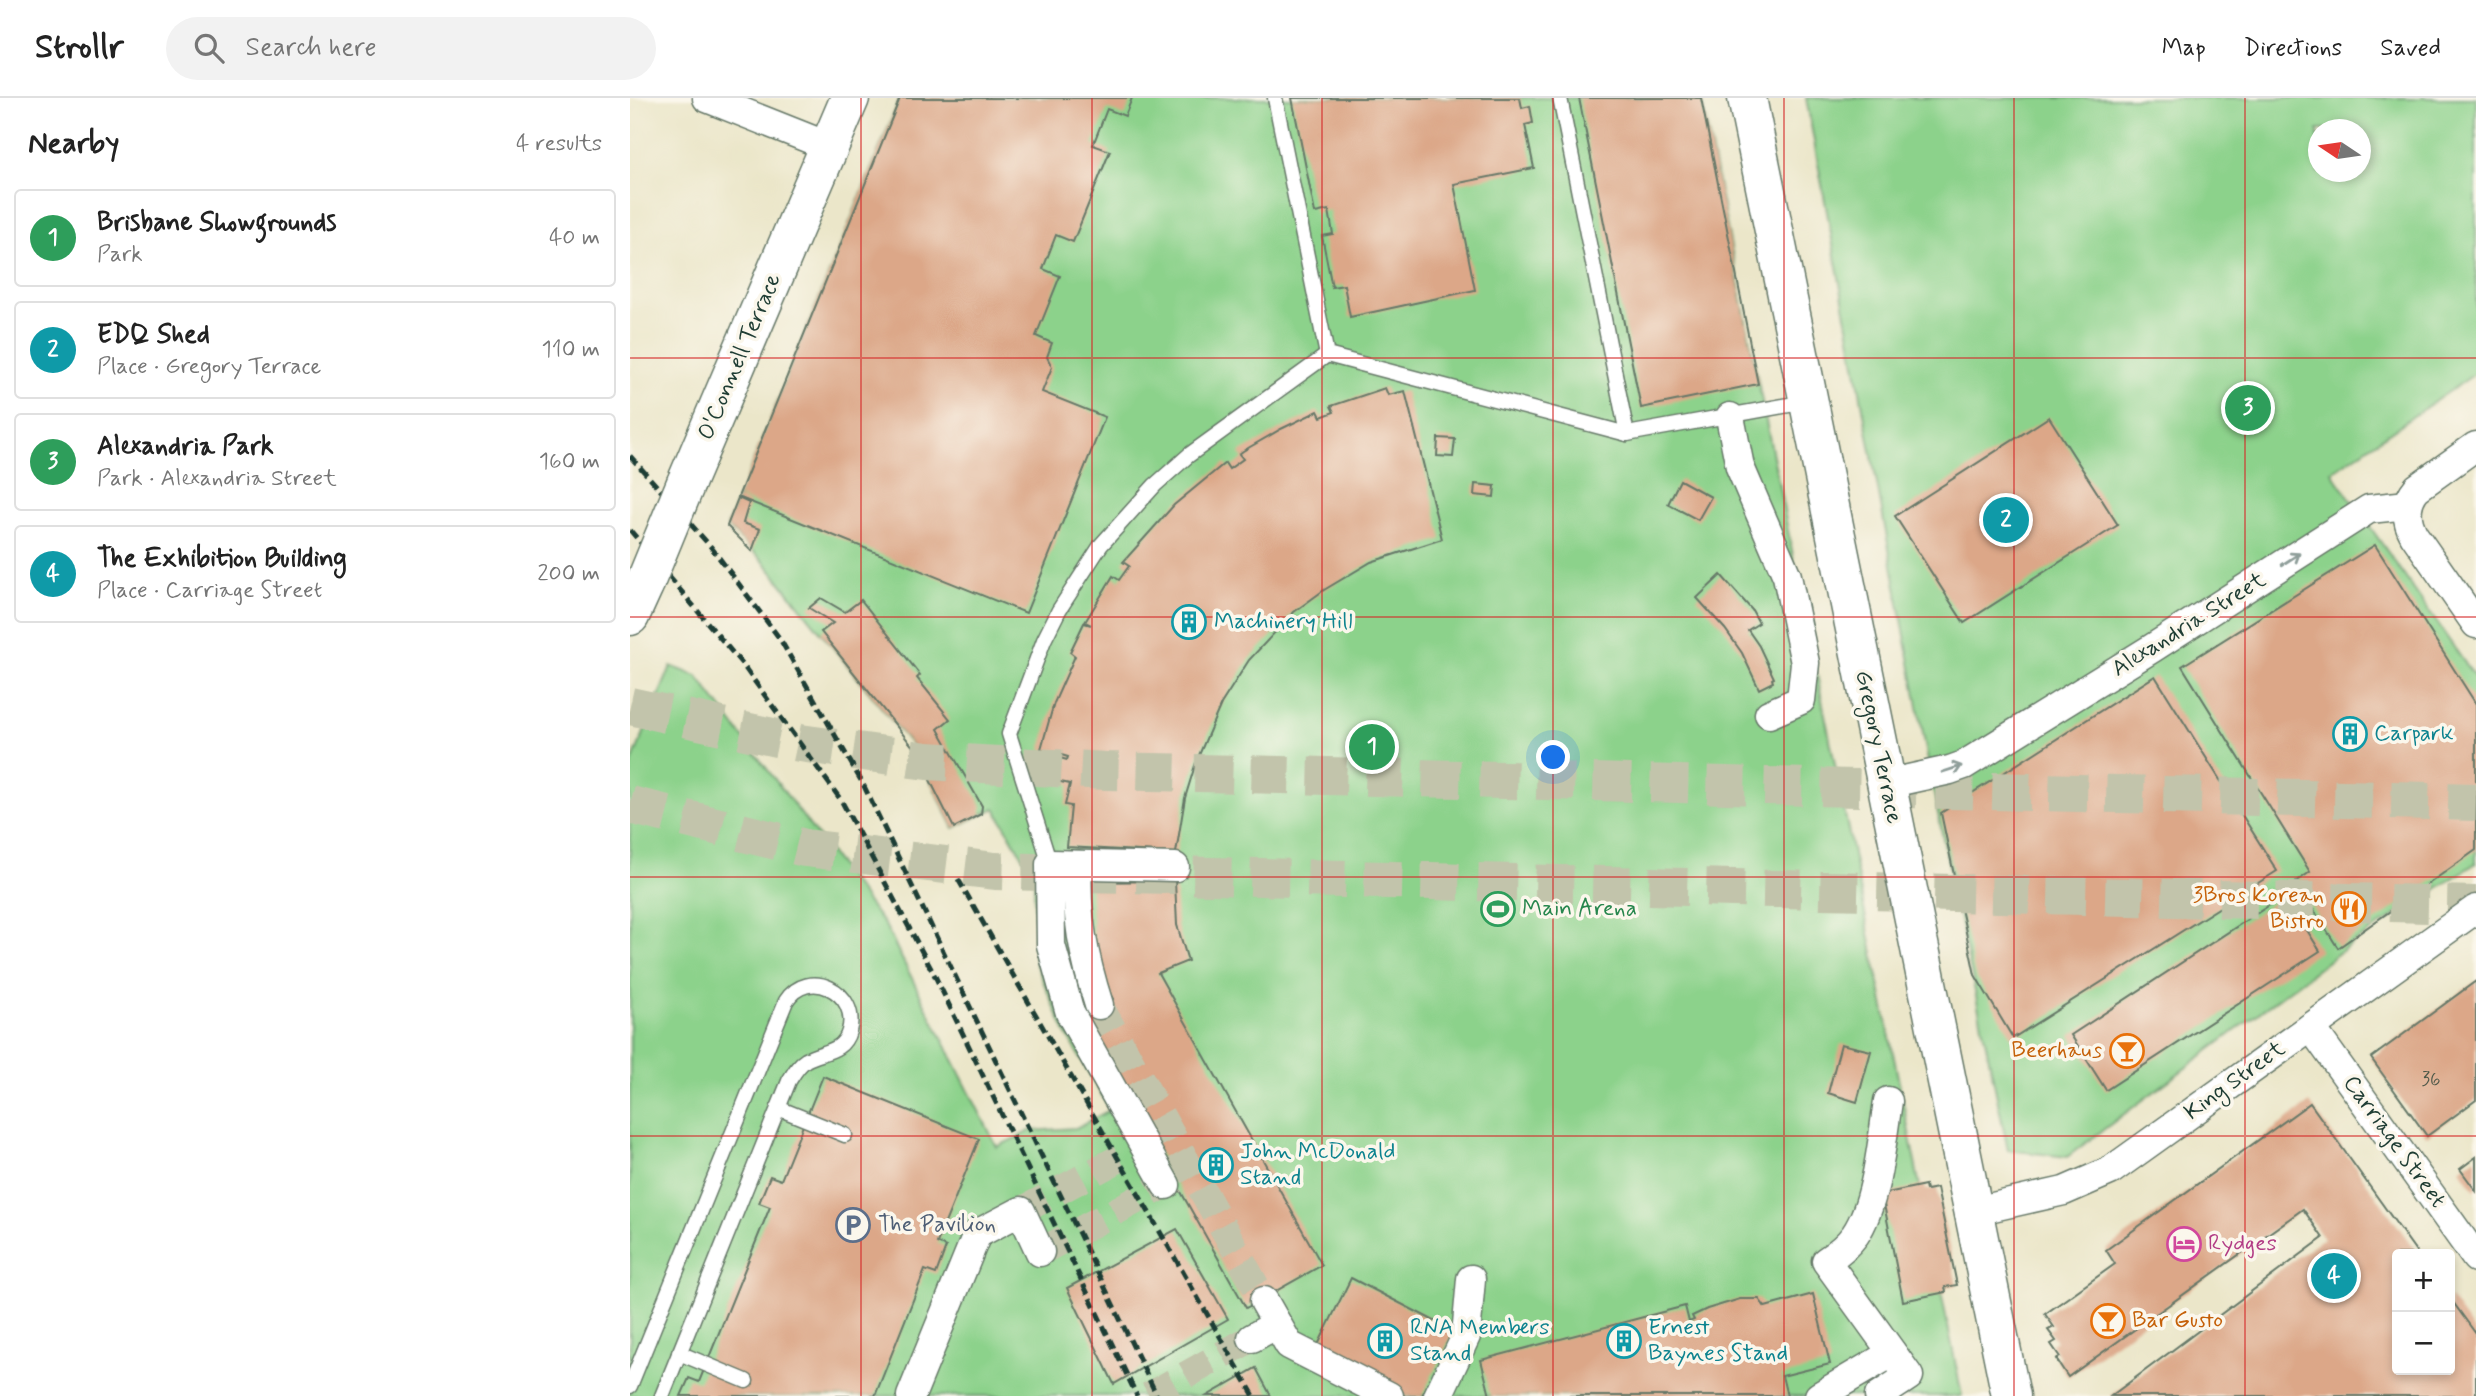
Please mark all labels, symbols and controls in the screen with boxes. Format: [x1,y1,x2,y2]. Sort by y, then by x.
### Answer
search box [166,17,656,80]
text: Strollr [35,26,124,70]
icon: search [190,29,228,67]
text: Search here [246,31,377,65]
text: Map [2162,33,2206,64]
text: Directions [2244,33,2342,64]
text: Saved [2380,33,2441,64]
north arrow [2308,119,2371,182]
text: Nearby [28,124,119,163]
text: 4 results [516,129,602,159]
text: Brisbane Showgrounds [97,206,337,240]
text: 1 [48,223,58,253]
text: 40 m [549,223,600,253]
text: Park [97,240,143,270]
street label: O'Connell Terrace [691,269,789,445]
text: EDQ Shed [97,318,210,352]
text: 2 [47,335,59,365]
text: 110 m [541,335,600,365]
text: Place · Gregory Terrace [97,352,321,382]
pin: 3 [2225,382,2271,434]
text: Alexandria Park [97,430,274,464]
text: 3 [48,447,58,477]
text: 160 m [539,447,600,477]
text: Park · Alexandria Street [97,464,337,494]
pin: 2 [1983,494,2029,546]
text: The Exhibition Building [97,542,347,576]
one-way arrow [2281,552,2301,566]
text: 4 [46,559,60,589]
text: 200 m [537,559,600,589]
street label: Alexandria Street [2106,565,2272,684]
text: Place · Carriage Street [97,576,322,606]
building icon: Machinery Hill [1170,603,1208,641]
place label: Machinery Hill [1214,607,1353,637]
street label: Gregory Terrace [1845,668,1909,827]
building icon: Carpark [2331,715,2369,753]
place label: Carpark [2374,719,2454,749]
pin: 1 [1349,721,1395,773]
your location [1536,740,1570,774]
one-way arrow [1941,762,1963,774]
place label: 3Bros Korean Bistro [2193,881,2324,937]
sports icon: Main Arena [1479,890,1517,928]
restaurant icon: 3Bros Korean Bistro [2330,890,2368,928]
place label: Main Arena [1522,894,1637,924]
bar icon: Beerhaus [2108,1032,2146,1070]
street label: King Street [2179,1034,2293,1129]
place label: Beerhaus [2011,1036,2102,1066]
house number: 36 [2421,1067,2441,1092]
street label: Carriage Street [2336,1070,2452,1214]
place label: John McDonald Stand [1240,1137,1396,1193]
building icon: John McDonald Stand [1197,1146,1235,1184]
parking icon: The Pavilion [834,1206,872,1244]
place label: The Pavilion [878,1210,996,1240]
hotel icon: Rydges [2165,1225,2203,1263]
place label: Rydges [2208,1229,2277,1259]
map controls [2392,1249,2455,1375]
button: + [2392,1249,2455,1312]
pin: 4 [2311,1250,2357,1302]
bar icon: Bar Gusto [2089,1302,2127,1340]
place label: Bar Gusto [2132,1306,2223,1336]
button: − [2392,1312,2455,1375]
place label: RNA Members Stand [1410,1313,1549,1369]
place label: Ernest Baynes Stand [1648,1313,1788,1369]
building icon: RNA Members Stand [1366,1322,1404,1360]
building icon: Ernest Baynes Stand [1605,1322,1643,1360]

